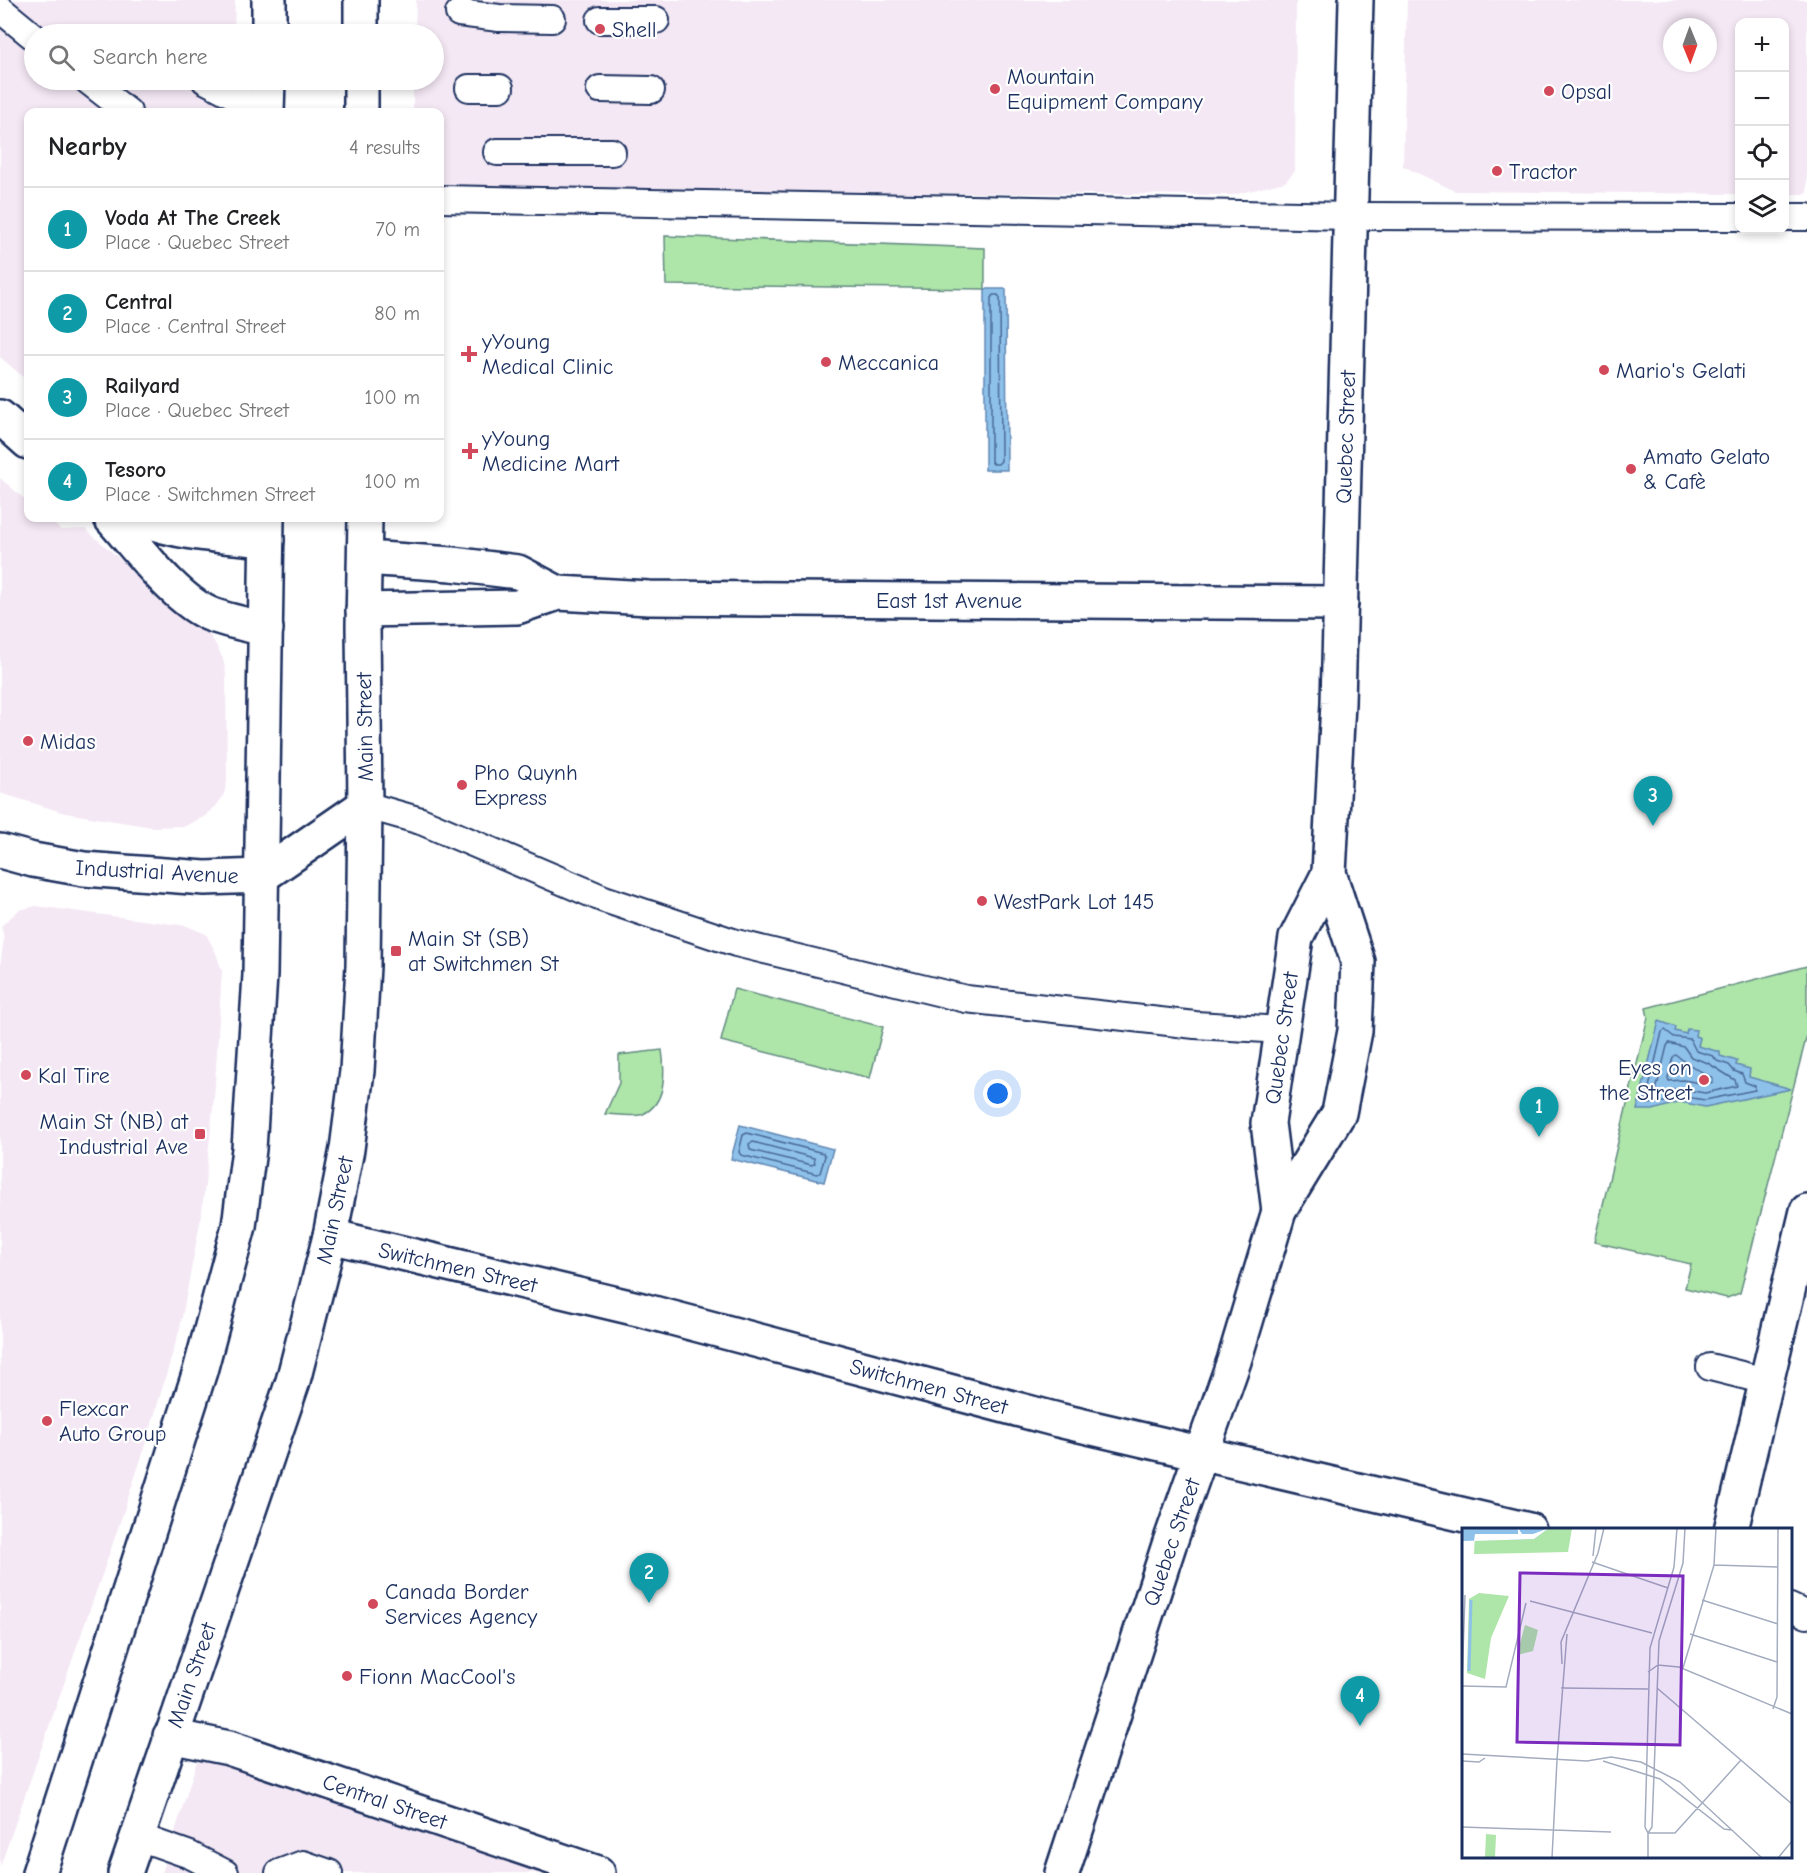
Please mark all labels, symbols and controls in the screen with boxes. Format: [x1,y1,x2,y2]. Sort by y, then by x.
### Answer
place label: Shell [612,17,657,43]
north arrow [1663,18,1717,72]
map controls [1735,18,1789,234]
button: + [1735,18,1789,72]
marker: Shell [593,22,607,36]
search box [24,24,444,90]
icon: search [45,41,78,74]
text: Search here [93,44,208,70]
place label: Mountain Equipment Company [1007,64,1203,115]
button: − [1735,72,1789,126]
place label: Opsal [1561,79,1612,105]
marker: Mountain Equipment Company [988,82,1002,96]
marker: Opsal [1542,84,1556,98]
button: locate [1735,126,1789,180]
text: Nearby [48,132,127,162]
text: 4 results [349,136,420,159]
place label: Tractor [1509,159,1577,185]
marker: Tractor [1490,164,1504,178]
button: layers [1735,180,1789,234]
text: Voda At The Creek [105,205,280,231]
text: 1 [64,218,71,241]
text: 70 m [375,218,420,241]
text: Place · Quebec Street [105,231,289,254]
text: Central [105,289,173,315]
text: 2 [63,302,72,325]
text: 80 m [374,302,420,325]
text: Place · Central Street [105,315,286,338]
place label: yYoung Medical Clinic [481,329,614,380]
marker: yYoung Medical Clinic [460,345,478,363]
place label: Meccanica [838,350,939,376]
marker: Meccanica [819,355,833,369]
place label: Mario's Gelati [1616,358,1746,384]
marker: Mario's Gelati [1597,363,1611,377]
street label: Quebec Street [1331,369,1361,504]
text: Railyard [105,373,180,399]
text: 3 [63,386,72,409]
text: 100 m [365,386,420,409]
text: Place · Quebec Street [105,399,289,422]
place label: yYoung Medicine Mart [481,426,620,477]
marker: yYoung Medicine Mart [463,444,477,458]
place label: Amato Gelato & Cafè [1643,444,1770,495]
text: Tesoro [105,457,166,483]
marker: Amato Gelato & Cafè [1624,462,1638,476]
text: 4 [63,470,72,493]
text: 100 m [365,470,420,493]
text: Place · Switchmen Street [105,483,315,506]
street label: East 1st Avenue [876,588,1022,614]
street label: Main Street [351,671,379,782]
place label: Midas [40,729,96,755]
marker: Midas [21,734,35,748]
place label: Pho Quynh Express [474,760,578,811]
pin: 3 [1634,776,1672,826]
marker: Pho Quynh Express [455,778,469,792]
street label: Industrial Avenue [75,855,239,889]
place label: WestPark Lot 145 [994,889,1154,915]
marker: WestPark Lot 145 [975,894,989,908]
place label: Main St (SB) at Switchmen St [408,926,559,977]
marker: Main St (SB) at Switchmen St [389,944,403,958]
street label: Quebec Street [1260,969,1304,1106]
place label: Eyes on the Street [1599,1055,1693,1106]
place label: Kal Tire [38,1063,110,1089]
marker: Kal Tire [19,1068,33,1082]
marker: Eyes on the Street [1697,1073,1711,1087]
your location [983,1079,1012,1108]
pin: 1 [1520,1088,1558,1137]
place label: Main St (NB) at Industrial Ave [40,1109,189,1160]
marker: Main St (NB) at Industrial Ave [193,1127,207,1141]
street label: Main Street [311,1153,359,1266]
street label: Switchmen Street [376,1237,540,1299]
street label: Switchmen Street [847,1353,1011,1421]
place label: Flexcar Auto Group [59,1396,166,1447]
marker: Flexcar Auto Group [40,1414,54,1428]
street label: Quebec Street [1138,1474,1206,1610]
inset map [1462,1528,1792,1858]
pin: 2 [630,1554,668,1603]
place label: Canada Border Services Agency [385,1579,537,1630]
marker: Canada Border Services Agency [366,1597,380,1611]
street label: Main Street [162,1619,222,1731]
place label: Fionn MacCool's [359,1664,515,1690]
marker: Fionn MacCool's [340,1669,354,1683]
pin: 4 [1340,1676,1380,1726]
street label: Central Street [319,1769,451,1836]

